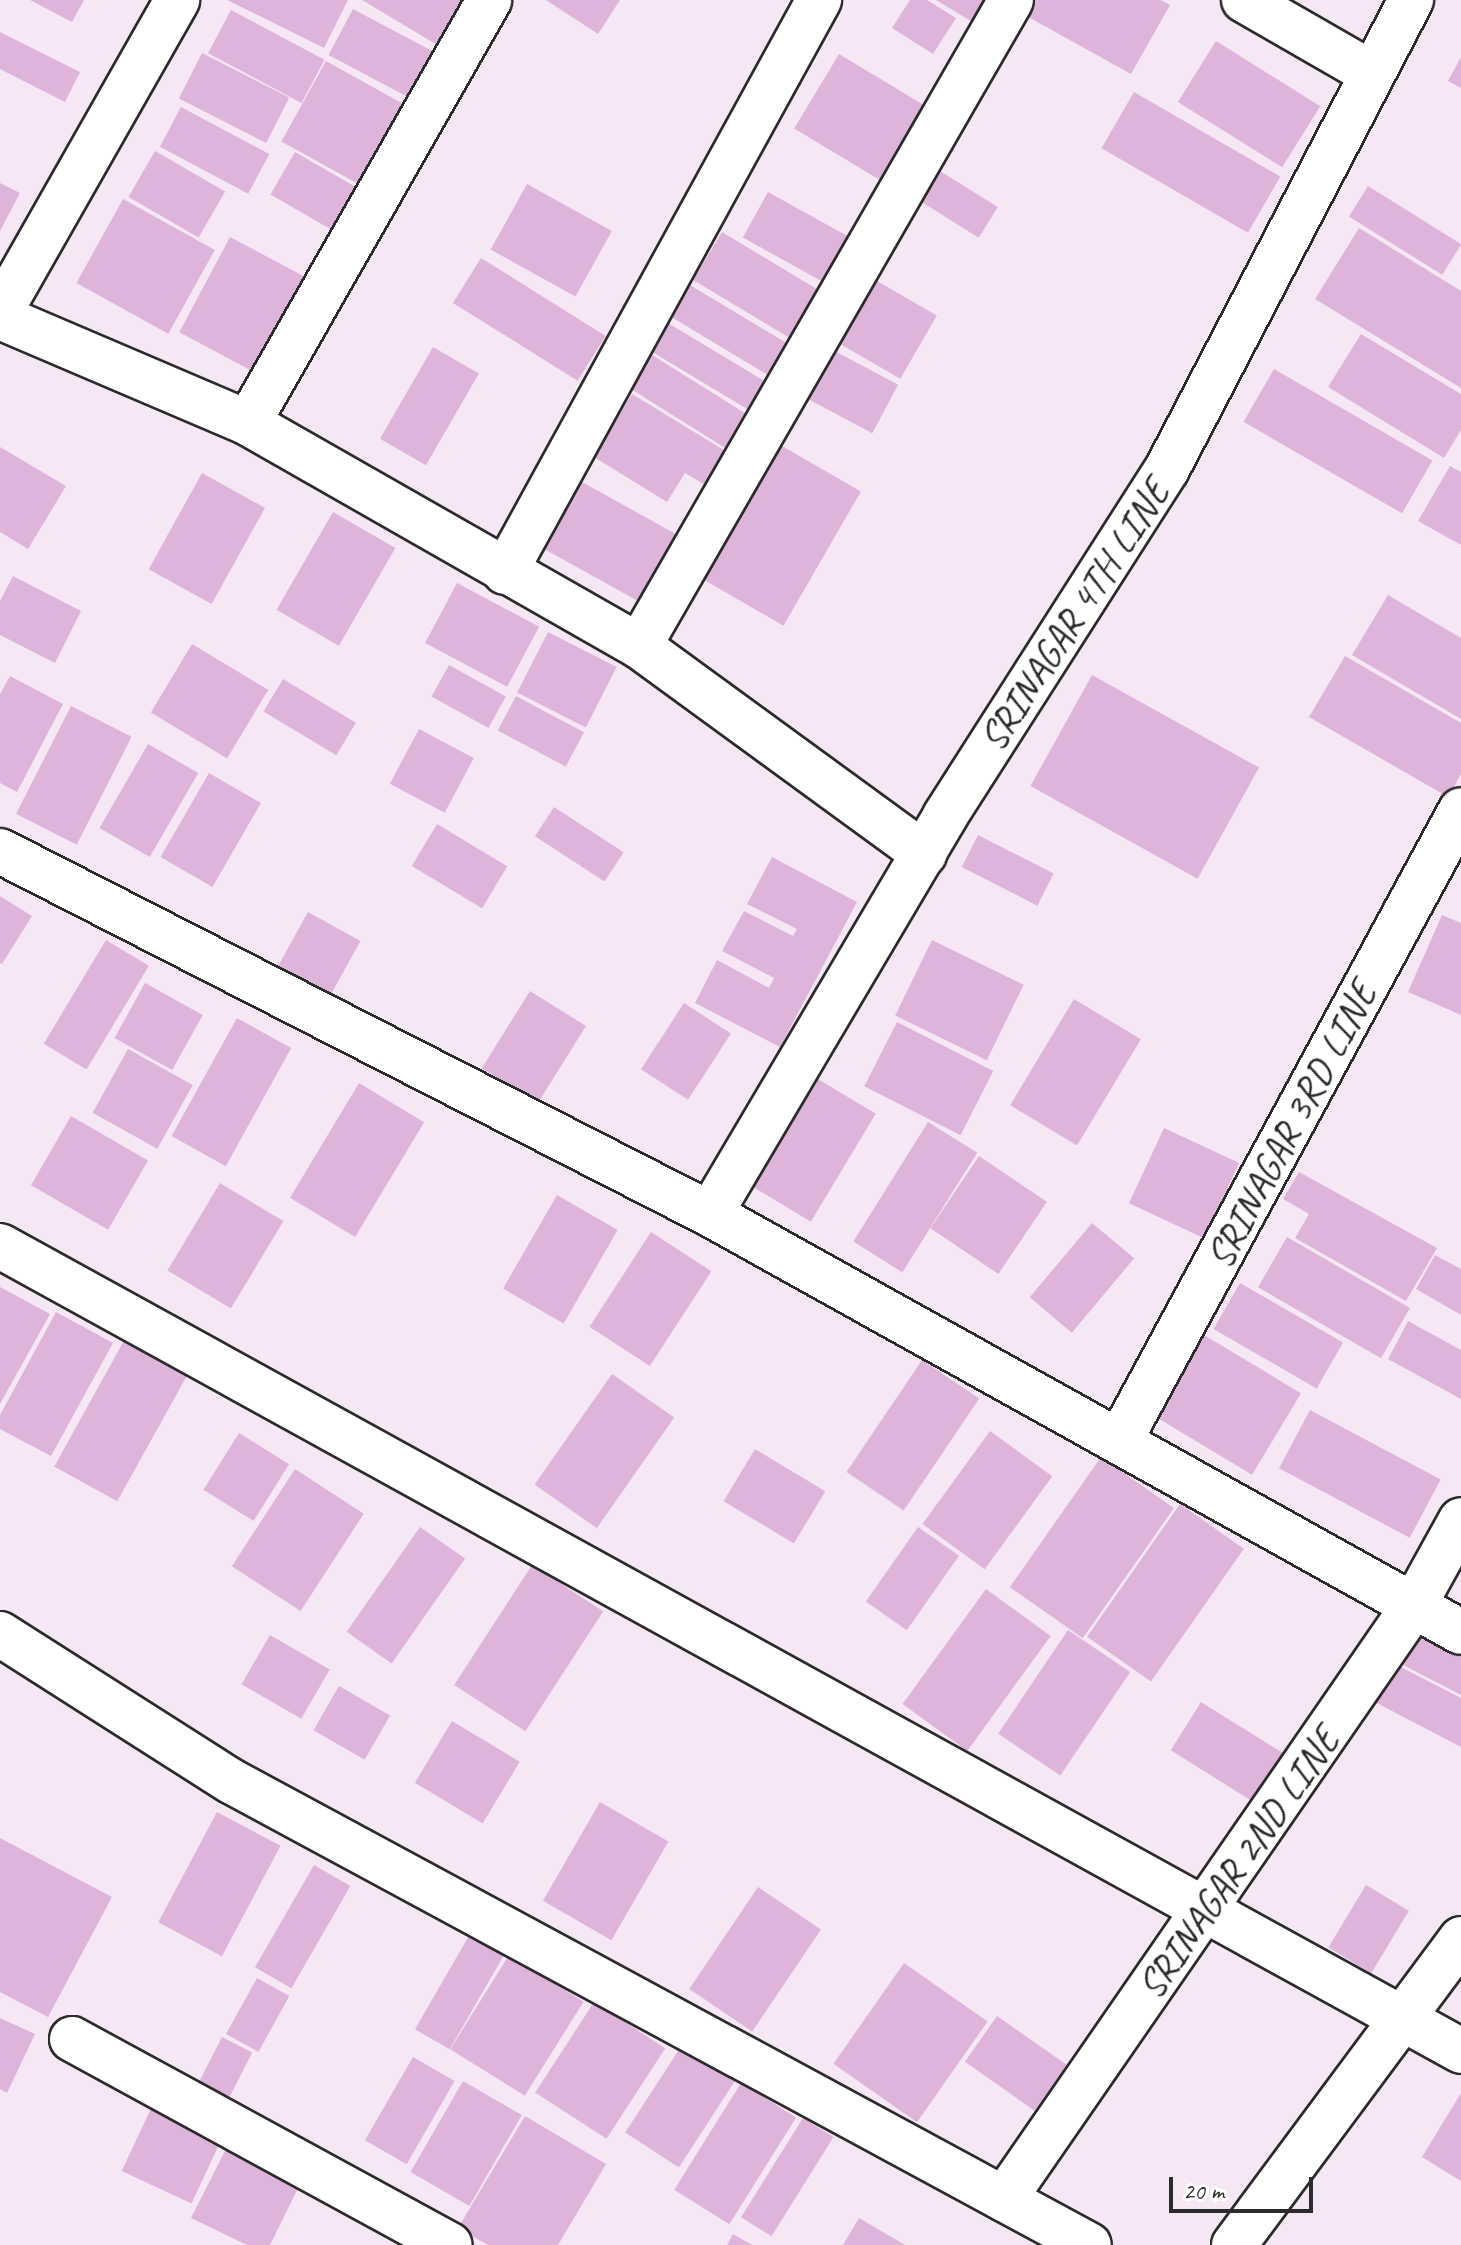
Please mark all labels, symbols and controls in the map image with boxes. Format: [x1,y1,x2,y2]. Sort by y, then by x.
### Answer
street label: SRINAGAR 4TH LINE [969,472,1179,758]
street label: SRINAGAR 3RD LINE [1196,975,1386,1275]
street label: SRINAGAR 2ND LINE [1128,1720,1348,2006]
scale bar [1173,2161,1317,2211]
text: 20 m [1183,2176,1224,2206]

